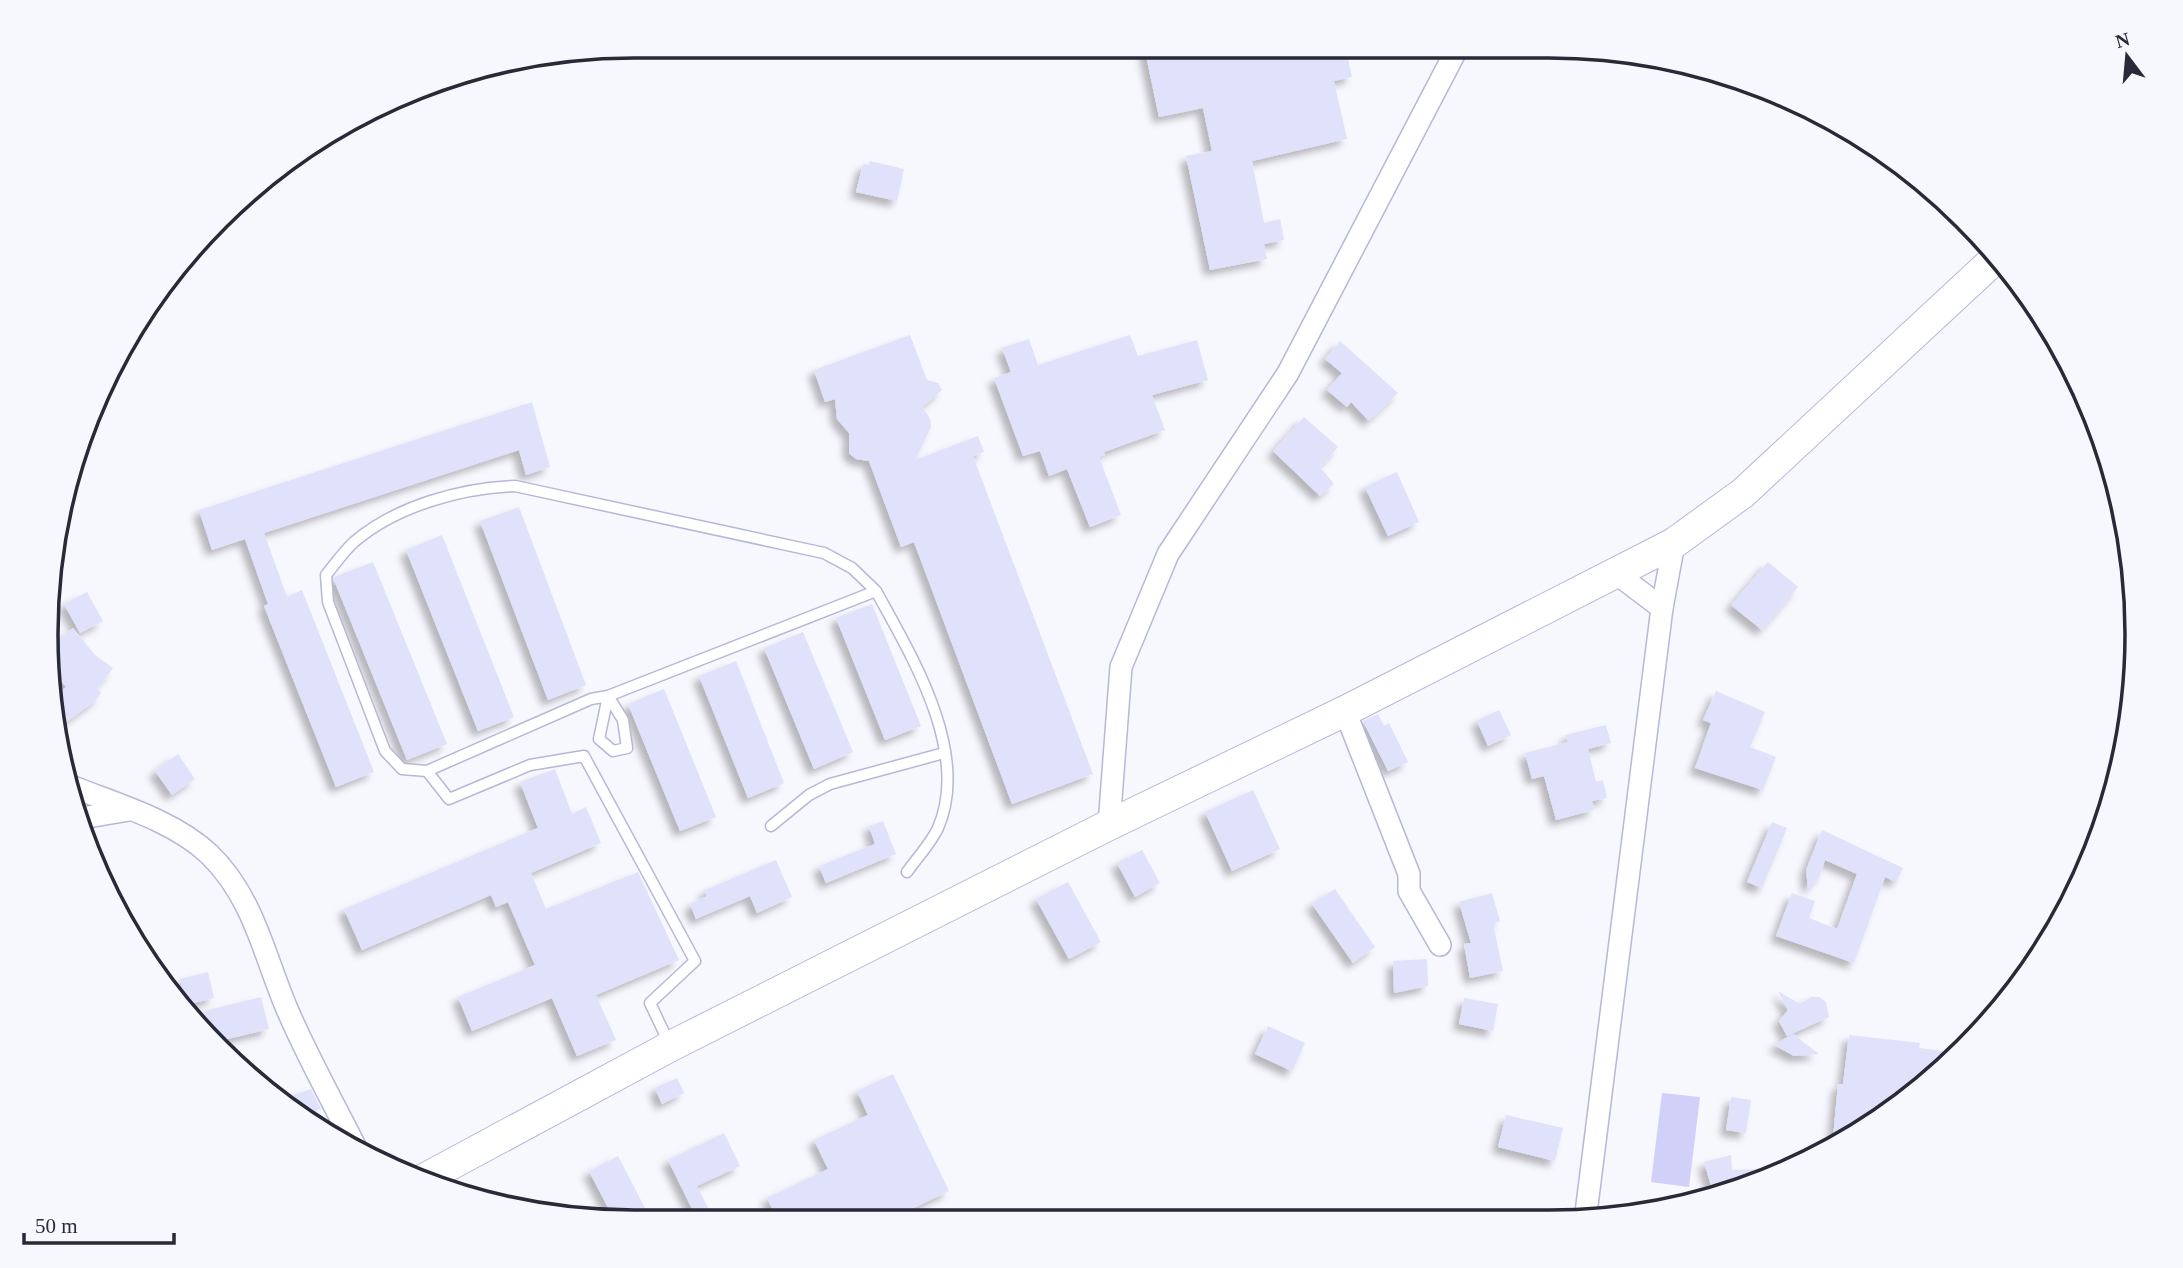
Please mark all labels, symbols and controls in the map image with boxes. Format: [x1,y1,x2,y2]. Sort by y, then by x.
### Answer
north arrow [2092,21,2162,91]
text: N [2113,28,2132,52]
scale bar [24,1202,175,1246]
text: 50 m [35,1214,78,1238]

